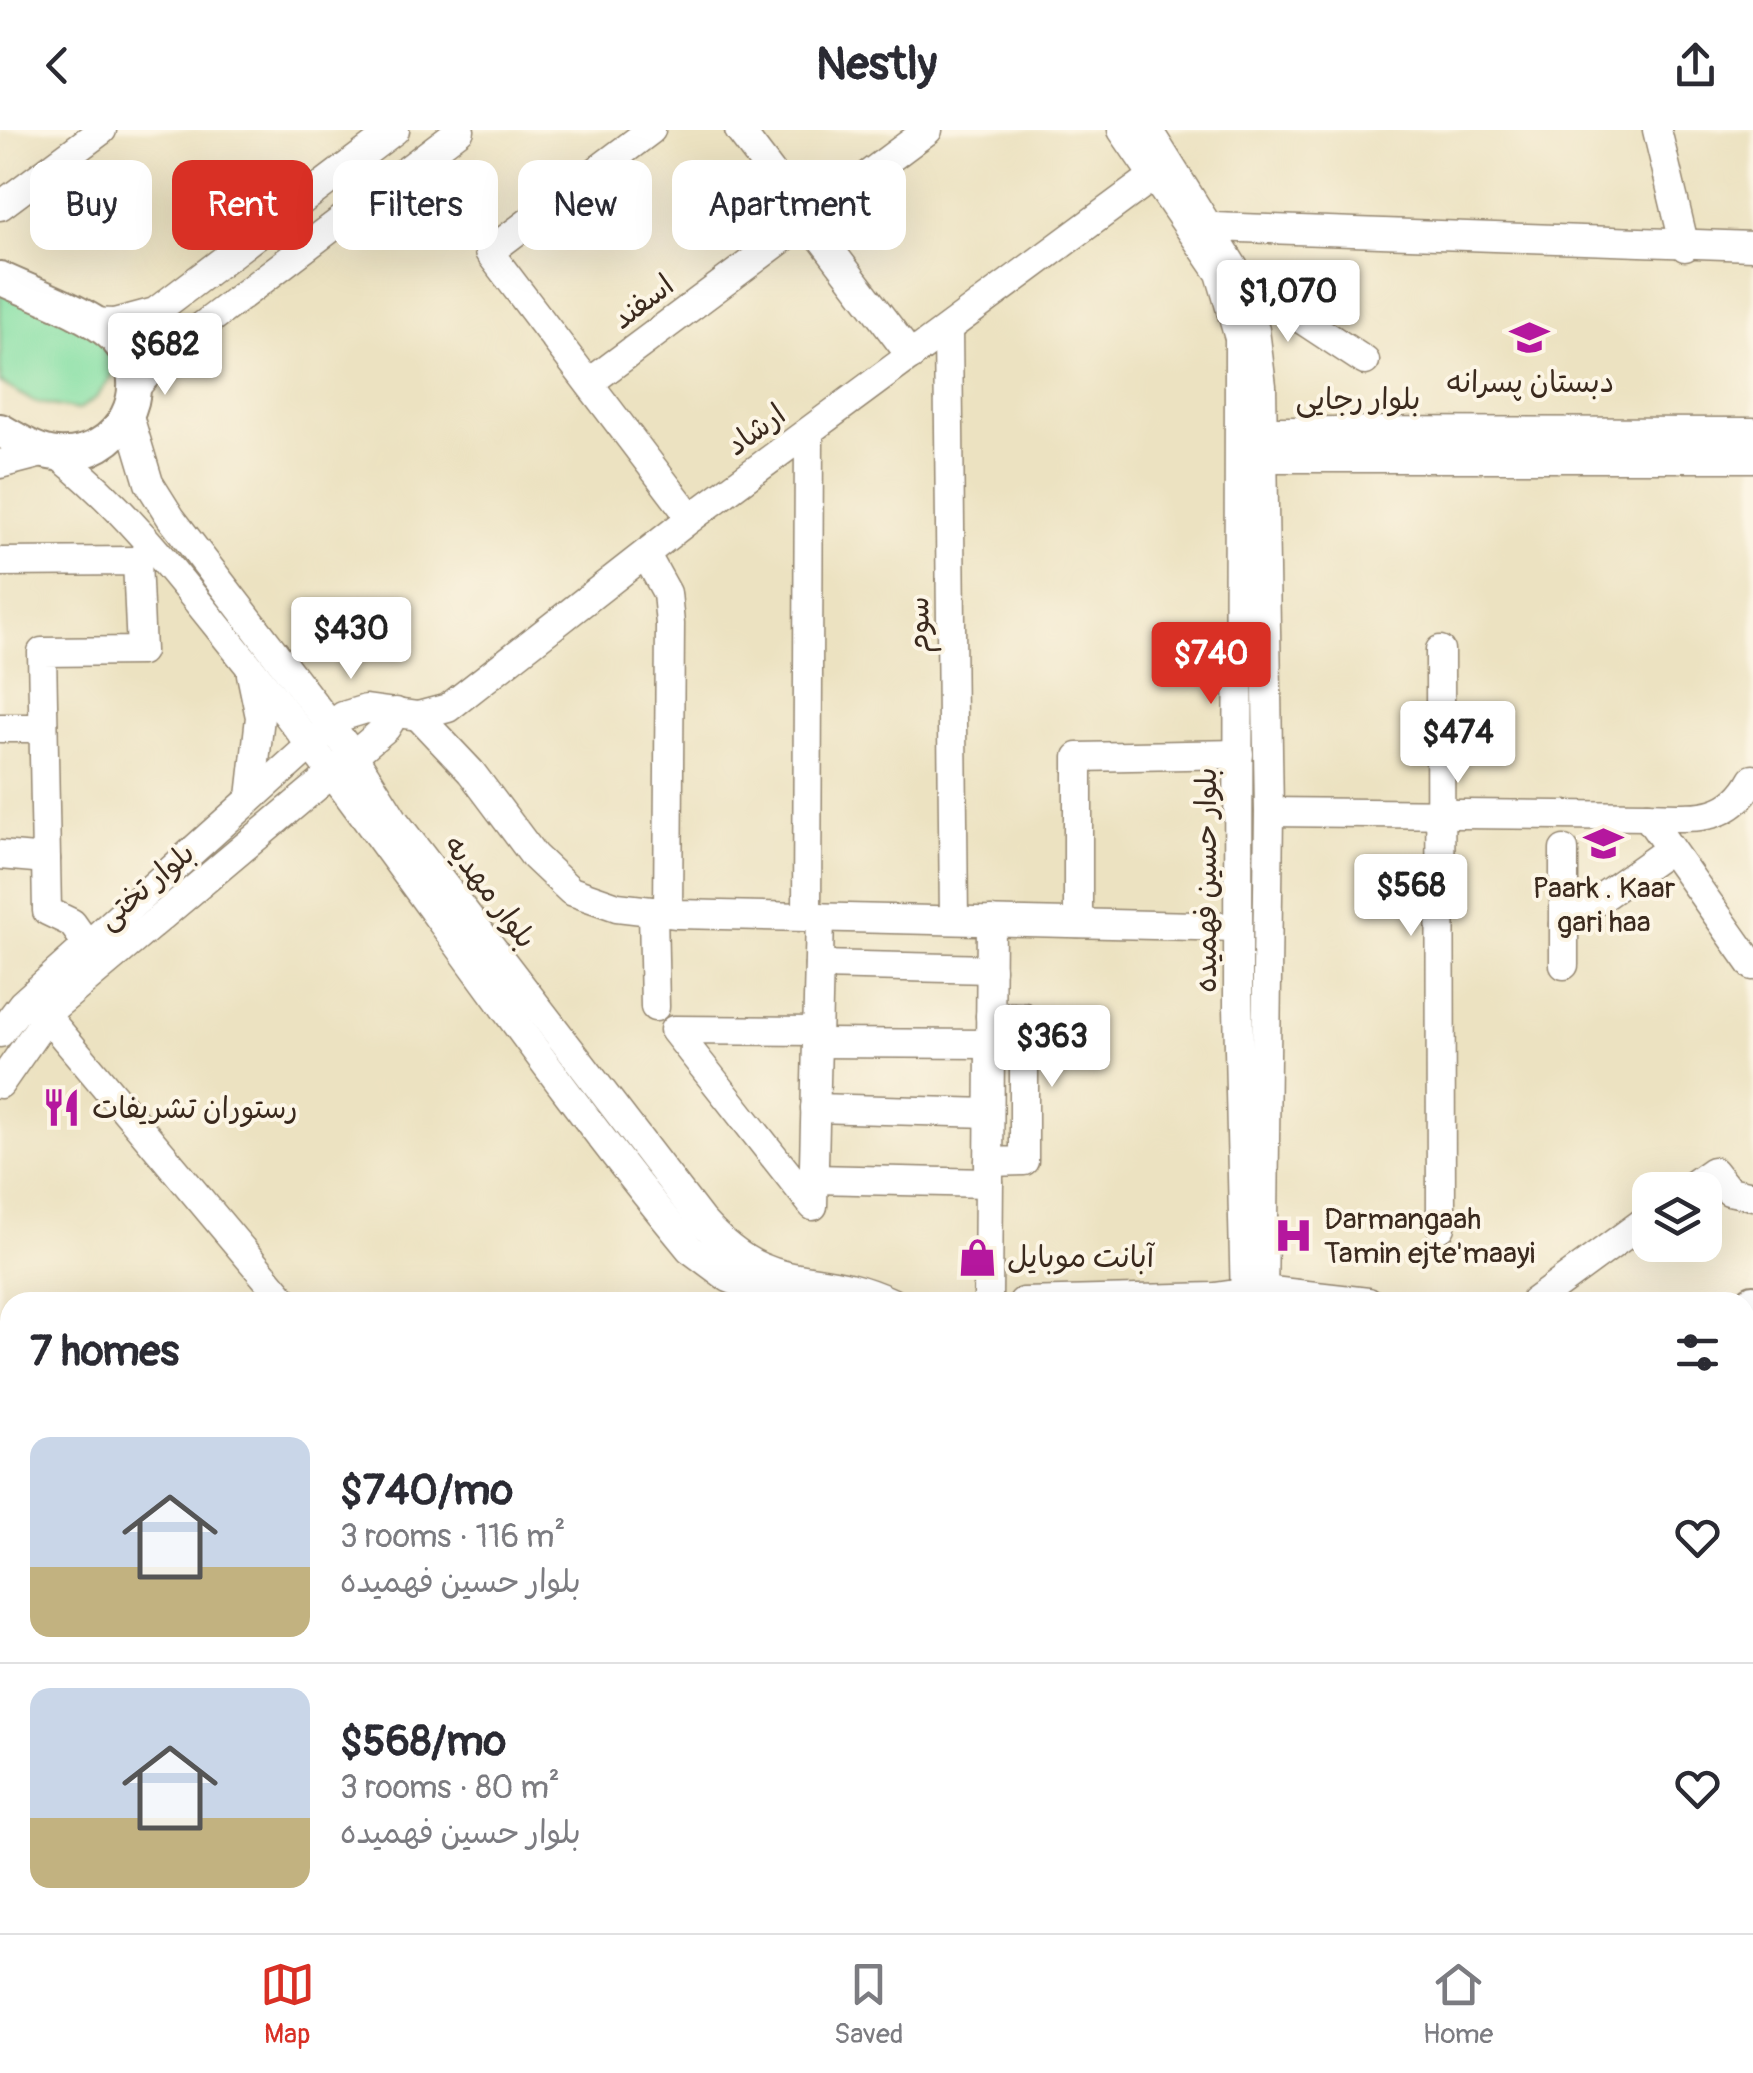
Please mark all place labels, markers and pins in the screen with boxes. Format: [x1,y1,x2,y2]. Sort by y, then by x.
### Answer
pin: $1,070 [1207,260,1369,345]
pin: $682 [106,313,224,398]
school or university icon: دبستان پسرانه [1509,317,1551,359]
place label: دبستان پسرانه [1446,364,1614,401]
pin: $430 [292,597,410,682]
pin: $740 [1152,622,1270,707]
pin: $474 [1399,701,1517,786]
school or university icon: Paark . Kaar gari haa [1583,823,1625,865]
pin: $568 [1352,854,1470,939]
place label: Paark . Kaar gari haa [1533,870,1676,941]
pin: $363 [993,1005,1111,1090]
restaurant icon: رستوران تشریفات [41,1087,83,1129]
place label: رستوران تشریفات [92,1090,298,1128]
place label: Darmangaah Tamin ejte'maayi [1324,1201,1535,1272]
hospital icon: Darmangaah Tamin ejte'maayi [1273,1215,1315,1257]
shop icon: آبانت موبایل [956,1236,998,1278]
place label: آبانت موبایل [1007,1239,1156,1276]

